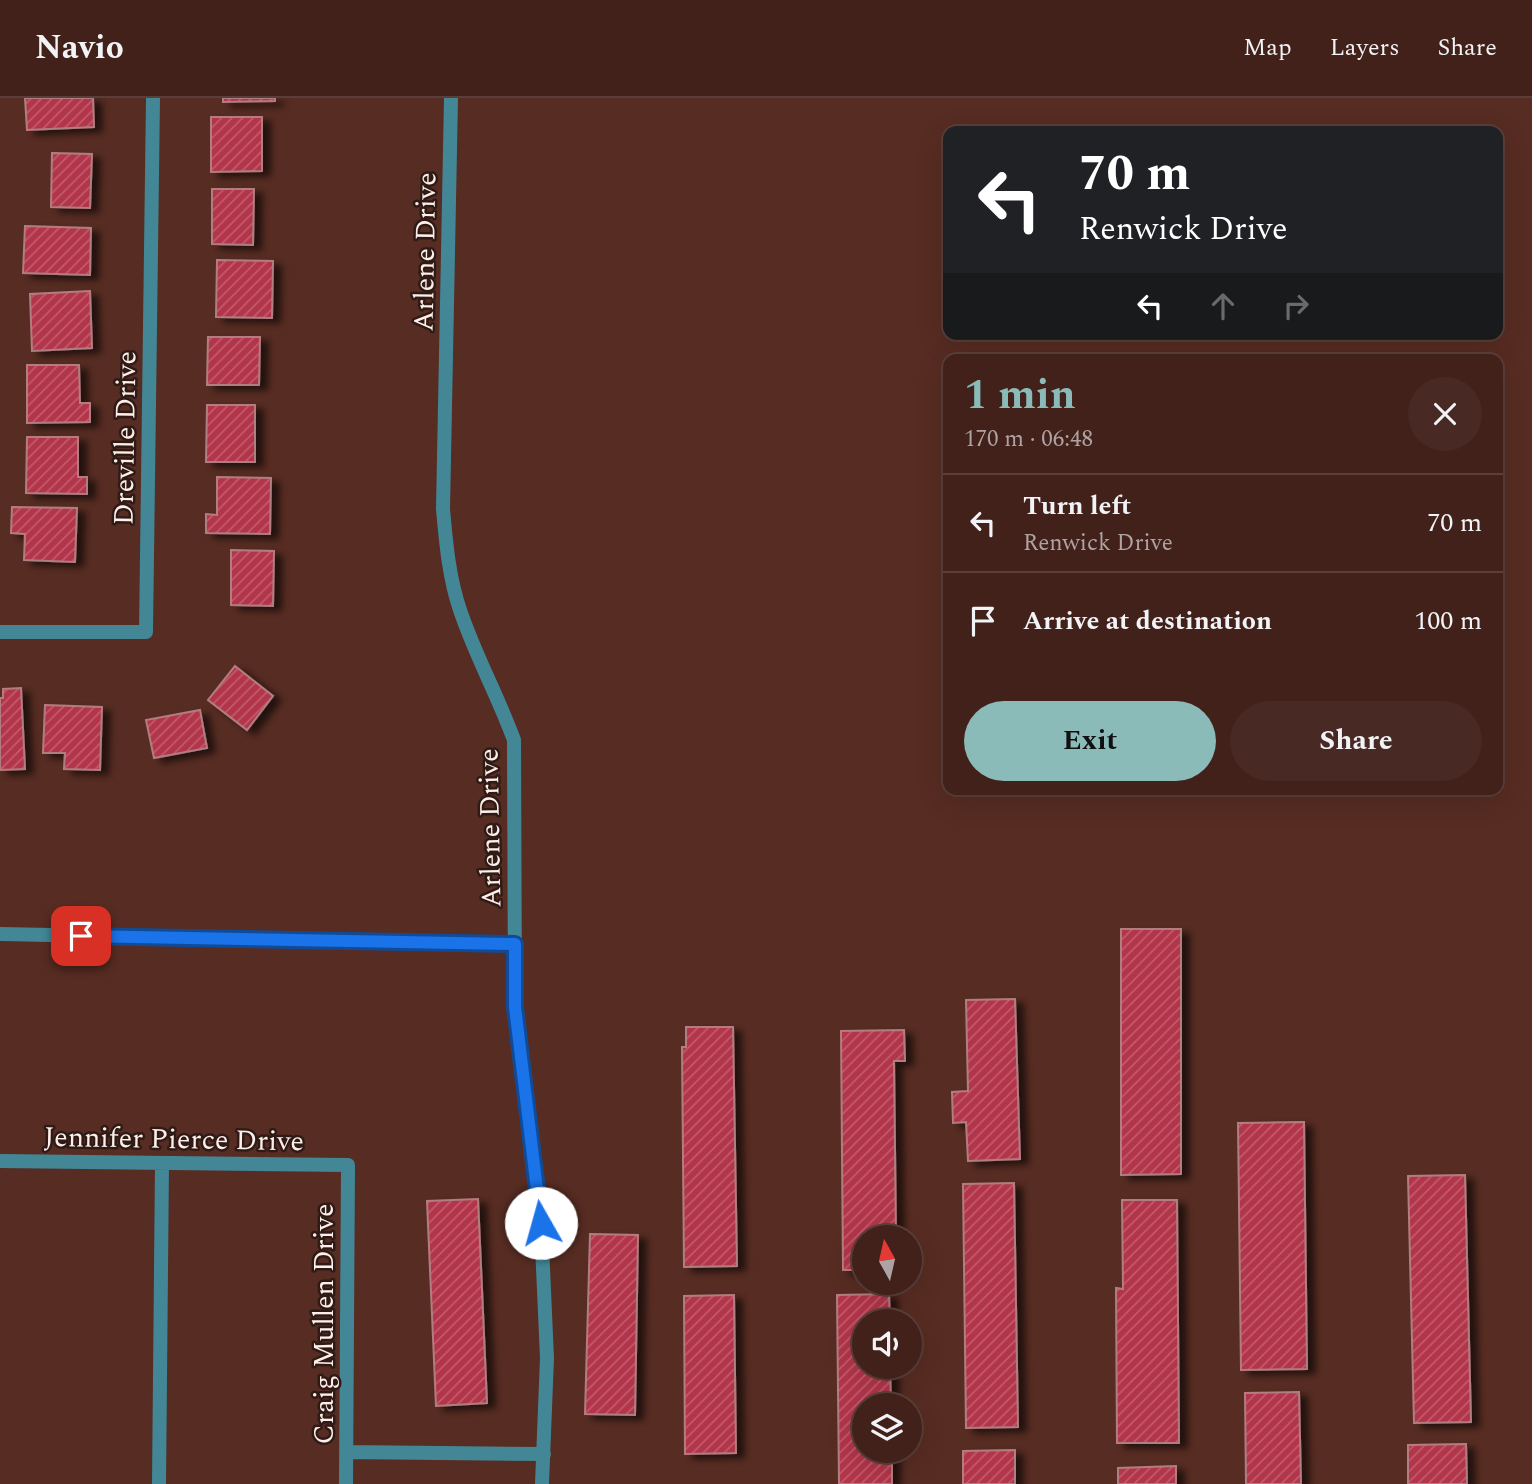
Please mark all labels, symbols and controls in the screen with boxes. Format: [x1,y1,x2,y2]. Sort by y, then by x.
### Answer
text: Navio [35,23,124,73]
text: Map [1243,30,1292,66]
text: Layers [1330,30,1400,66]
text: Share [1438,30,1497,66]
text: 70 m [1079,137,1190,212]
icon: left [964,154,1055,245]
street label: Arlene Drive [403,172,448,332]
text: Renwick Drive [1079,205,1288,254]
icon: left [1131,287,1169,325]
icon: ahead [1204,287,1242,325]
icon: right [1277,287,1315,325]
street label: Dreville Drive [102,351,149,525]
text: 1 min [964,364,1076,427]
button: close [1408,377,1482,451]
text: 170 m · 06:48 [964,422,1093,457]
text: Turn left [1023,486,1131,526]
text: 70 m [1427,503,1482,543]
icon: left [964,504,1002,542]
text: Renwick Drive [1023,526,1173,561]
text: Arrive at destination [1023,601,1272,641]
text: 100 m [1414,601,1482,641]
icon: arrive [964,602,1002,640]
button: Exit [964,701,1216,781]
button: Share [1230,701,1482,781]
street label: Arlene Drive [468,748,513,908]
pin [51,906,111,966]
icon: arrive [62,917,100,955]
street label: Jennifer Pierce Drive [44,1116,304,1163]
position arrow [504,1186,578,1260]
street label: Craig Mullen Drive [303,1204,346,1444]
north arrow [852,1225,922,1295]
map controls [852,1225,922,1463]
button: sound [852,1309,922,1379]
button: layers [852,1393,922,1463]

